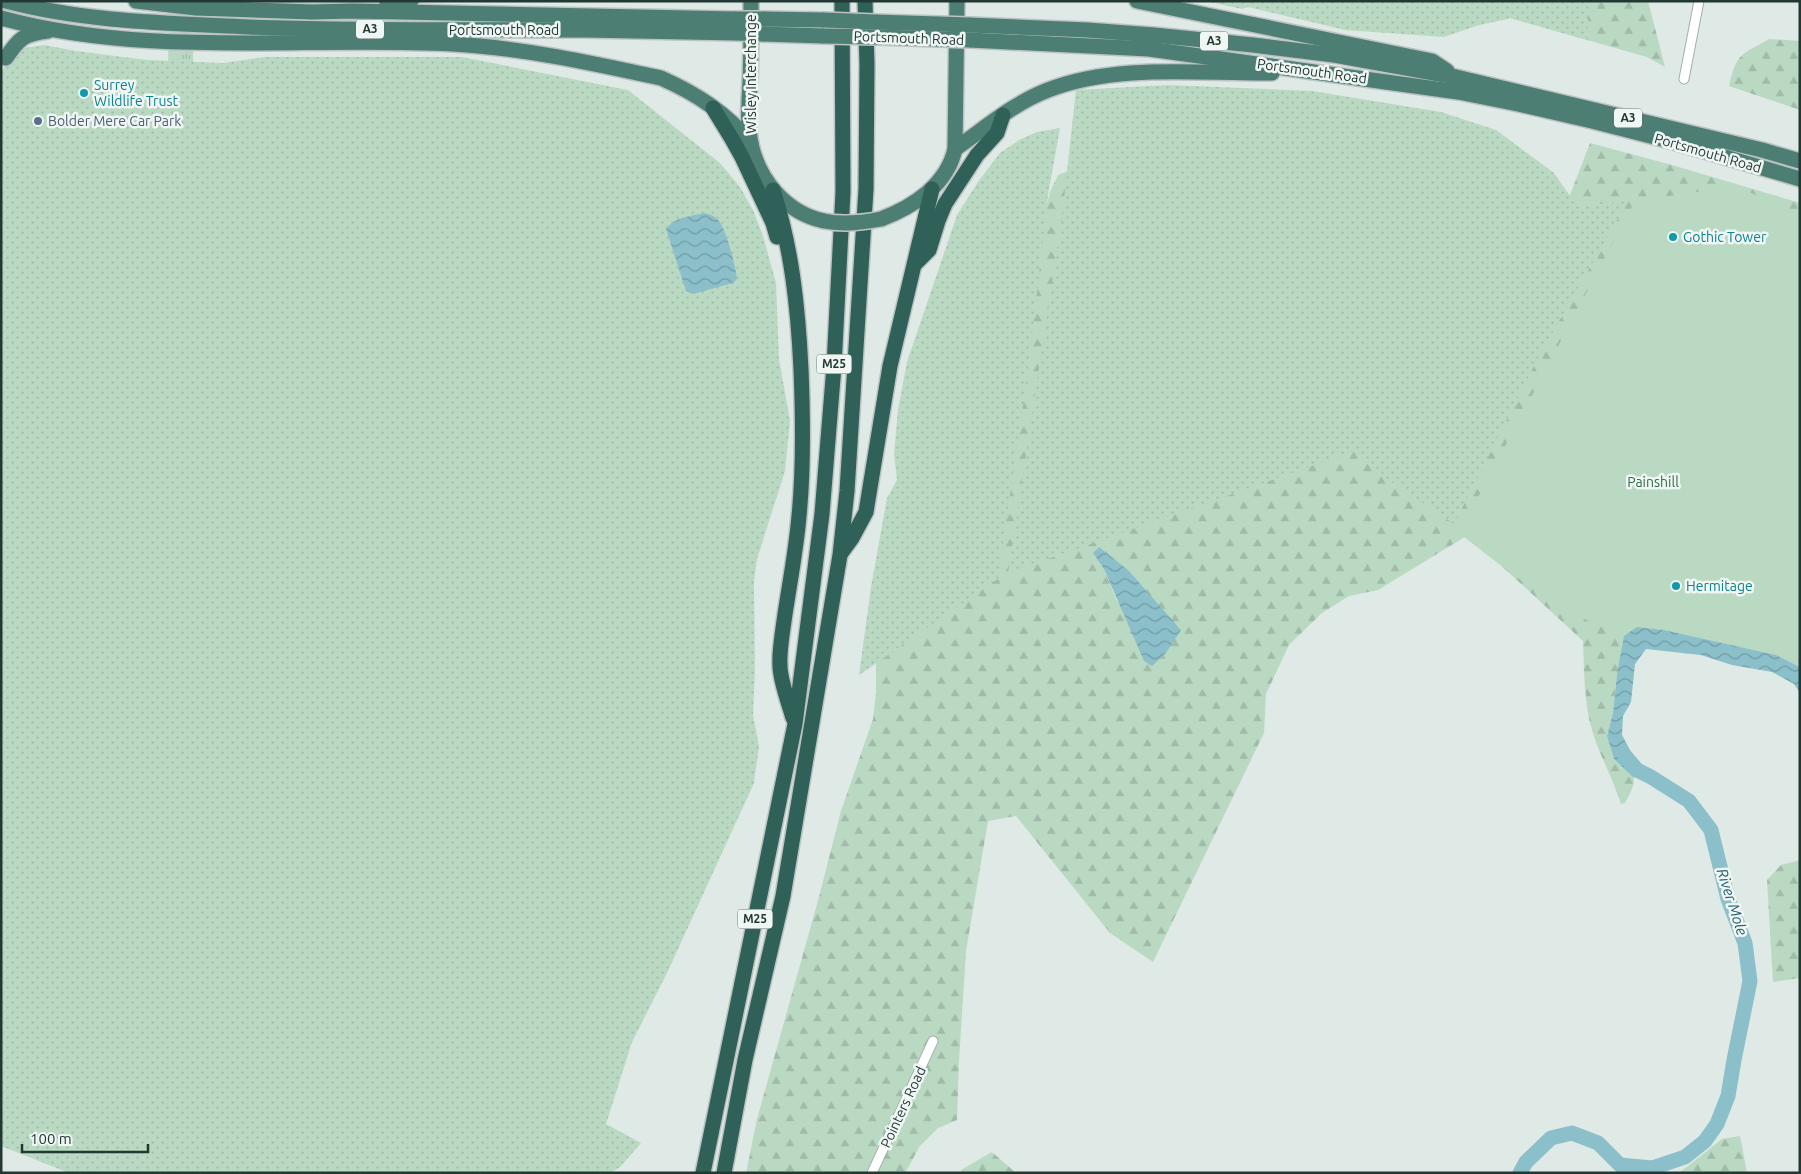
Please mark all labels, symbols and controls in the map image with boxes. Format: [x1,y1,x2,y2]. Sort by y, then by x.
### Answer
street label: Wisley Interchange [743,14,759,134]
road number: A3 [356,20,384,38]
street label: Portsmouth Road [449,22,559,38]
street label: Portsmouth Road [853,28,965,48]
road number: A3 [1200,31,1228,50]
street label: Portsmouth Road [1256,55,1368,87]
place label: Surrey Wildlife Trust [94,77,178,109]
marker: Surrey Wildlife Trust [78,87,90,99]
road number: A3 [1614,109,1642,128]
place label: Bolder Mere Car Park [48,113,181,129]
marker: Bolder Mere Car Park [32,115,44,127]
street label: Portsmouth Road [1653,130,1763,176]
place label: Gothic Tower [1683,229,1767,245]
marker: Gothic Tower [1667,231,1679,243]
road number: M25 [816,354,852,374]
park label: Painshill [1627,474,1679,490]
place label: Hermitage [1686,578,1753,594]
marker: Hermitage [1670,580,1682,592]
water label: River Mole [1714,866,1751,938]
road number: M25 [738,910,772,929]
street label: Pointers Road [877,1064,929,1150]
scale bar [22,1122,149,1154]
text: 100 m [30,1130,72,1147]

